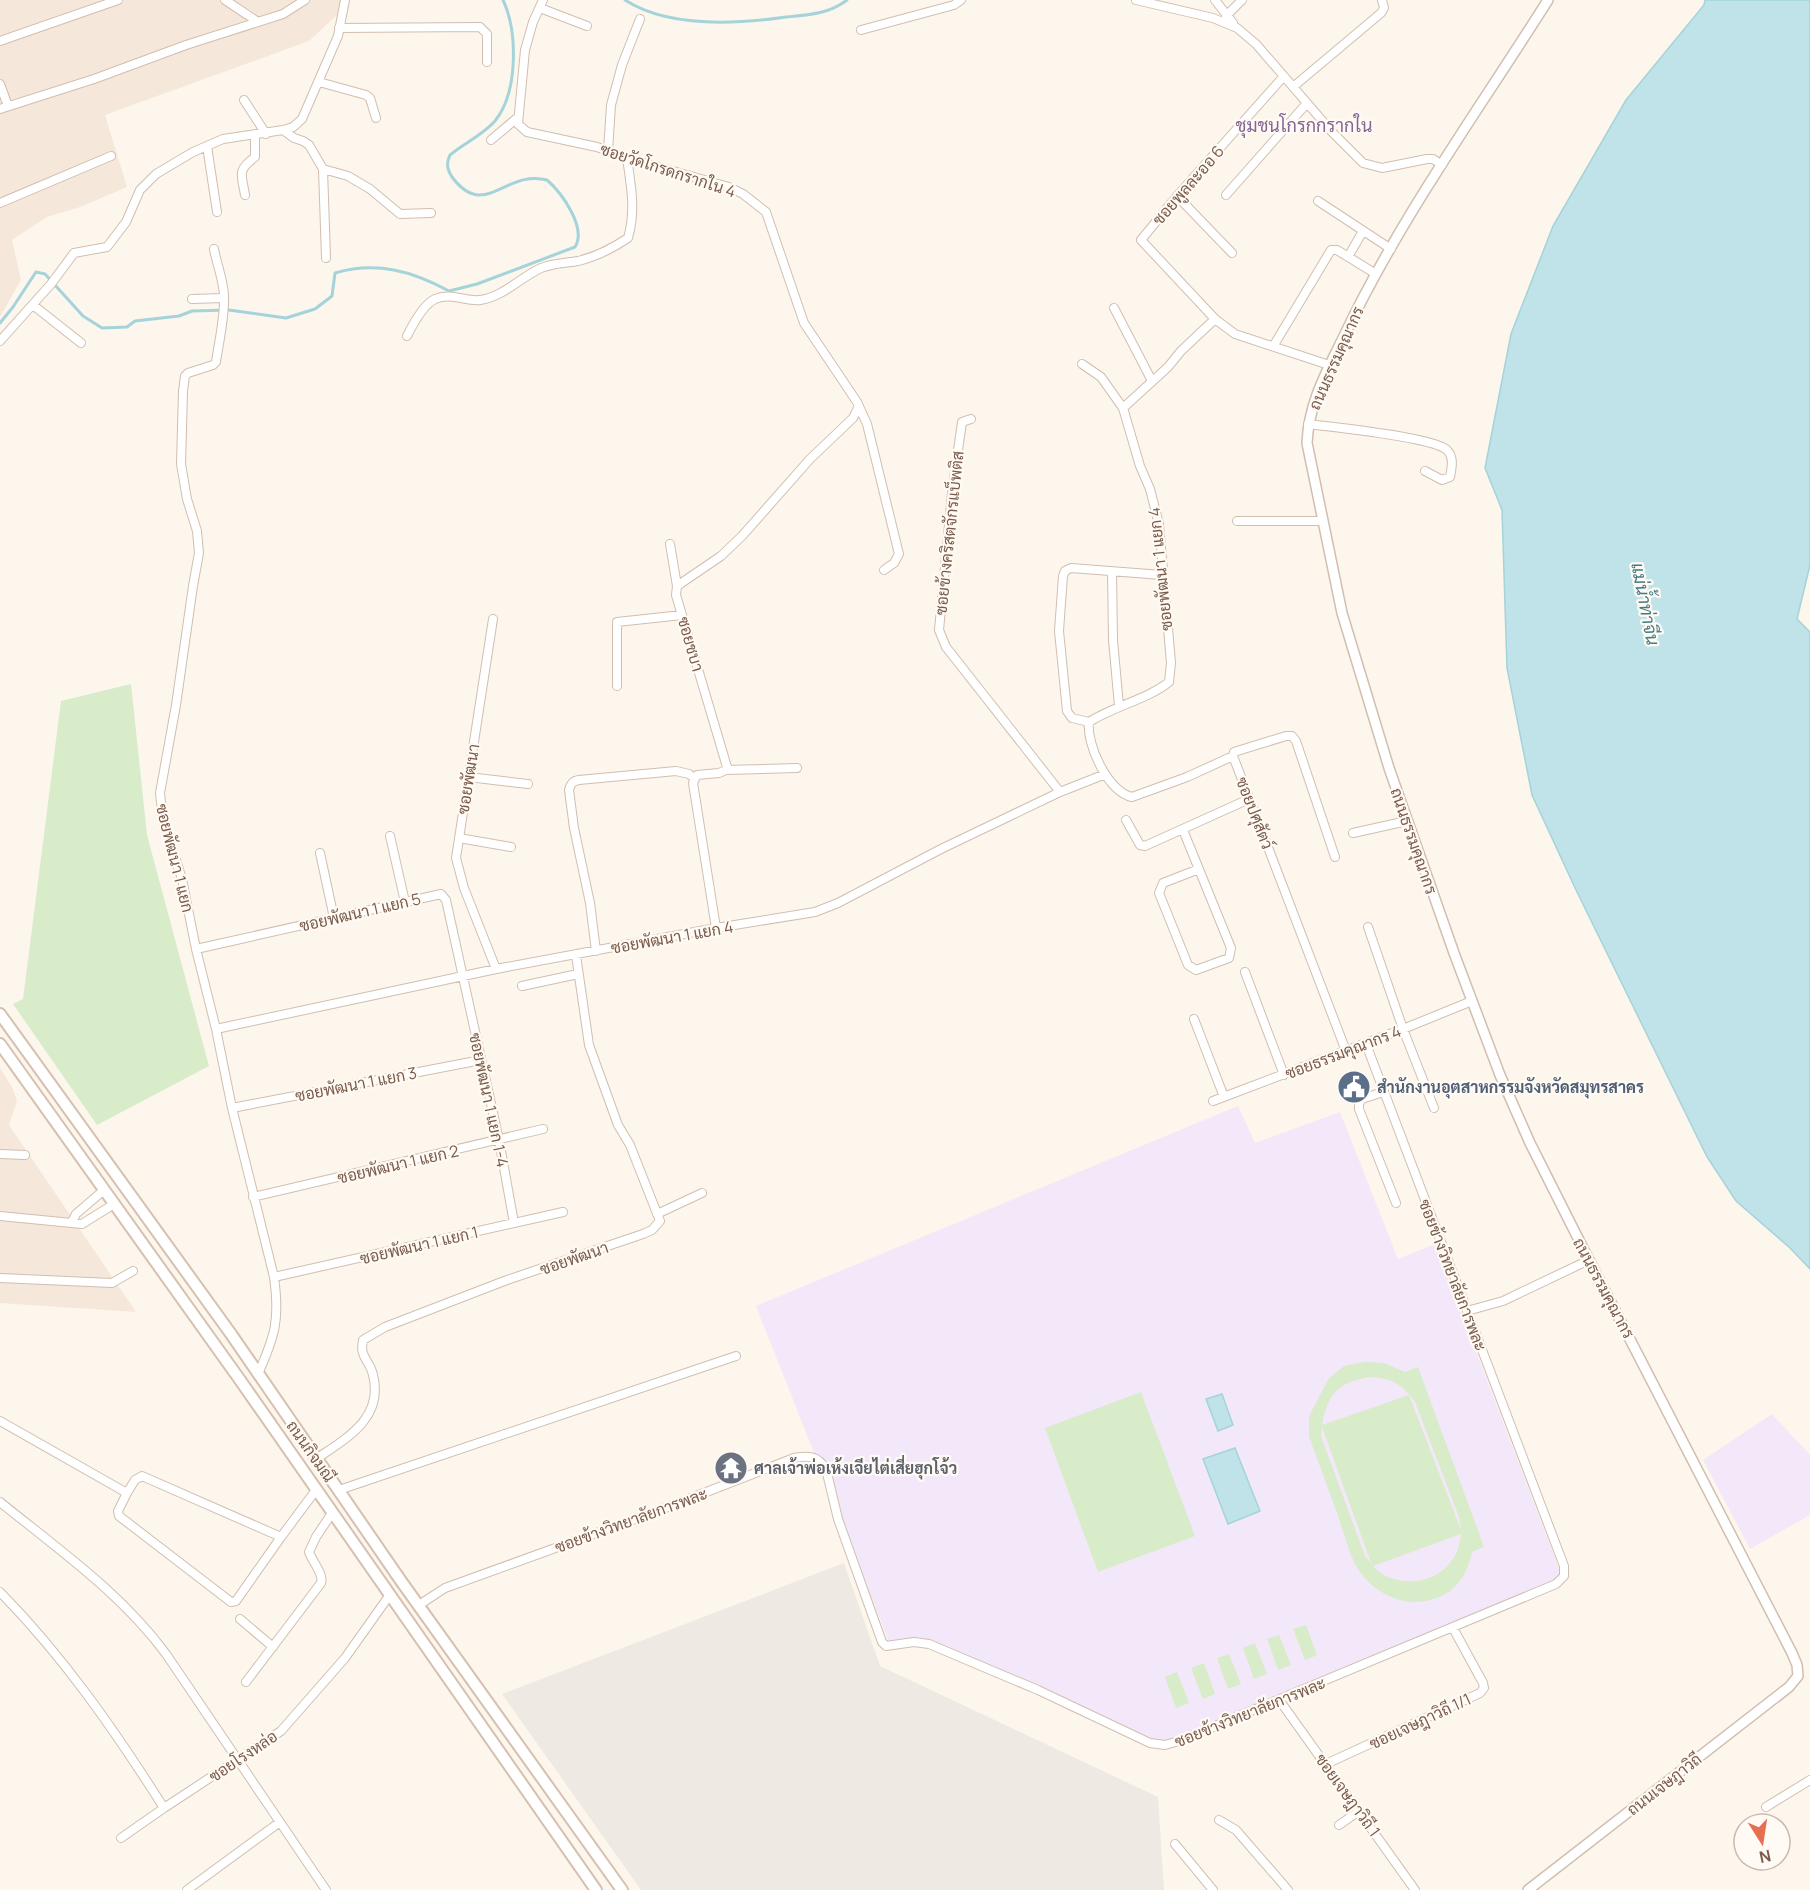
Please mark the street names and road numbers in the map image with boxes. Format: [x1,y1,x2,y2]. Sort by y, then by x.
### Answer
street label: ซอยวัดโกรดกรากใน 4 [597,138,739,202]
street label: ซอยพูลละออ 6 [1147,140,1230,230]
street label: ถนนธรรมคุณากร [1303,302,1370,414]
street label: ซอยข้างคริสตจักรแบ็พติส [927,449,969,616]
street label: ซอยพัฒนา 1 แยก 4 [1143,506,1177,632]
street label: ซอยชบา [673,614,709,674]
street label: ซอยพัฒนา [452,742,484,816]
street label: ซอยปศุสัตว์ [1230,773,1280,853]
street label: ถนนธรรมคุณากร [1385,785,1443,898]
street label: ซอยพัฒนา 1 แยก [151,801,199,915]
street label: ซอยพัฒนา 1 แยก 5 [297,887,423,937]
street label: ซอยพัฒนา 1 แยก 4 [609,915,735,959]
street label: ซอยธรรมคุณากร 4 [1282,1020,1405,1085]
street label: ซอยพัฒนา 1 แยก 1-4 [464,1031,514,1169]
street label: ซอยพัฒนา 1 แยก 3 [293,1061,419,1107]
street label: ซอยพัฒนา 1 แยก 2 [335,1139,461,1189]
street label: ซอยข้างวิทยาลัยการพละ [1414,1196,1492,1354]
street label: ซอยพัฒนา 1 แยก 1 [358,1221,480,1269]
street label: ถนนธรรมคุณากร [1567,1234,1640,1343]
street label: ซอยพัฒนา [537,1236,611,1280]
street label: ถนนกิจมณี [282,1416,340,1486]
street label: ซอยข้างวิทยาลัยการพละ [552,1482,710,1558]
street label: ซอยข้างวิทยาลัยการพละ [1171,1672,1329,1752]
street label: ซอยเจษฎาวิถี 1/1 [1365,1688,1475,1754]
street label: ซอยโรงหล่อ [204,1725,282,1787]
street label: ถนนเจษฎาวิถี [1622,1748,1706,1820]
street label: ซอยเจษฎาวิถี 1 [1310,1749,1386,1841]

